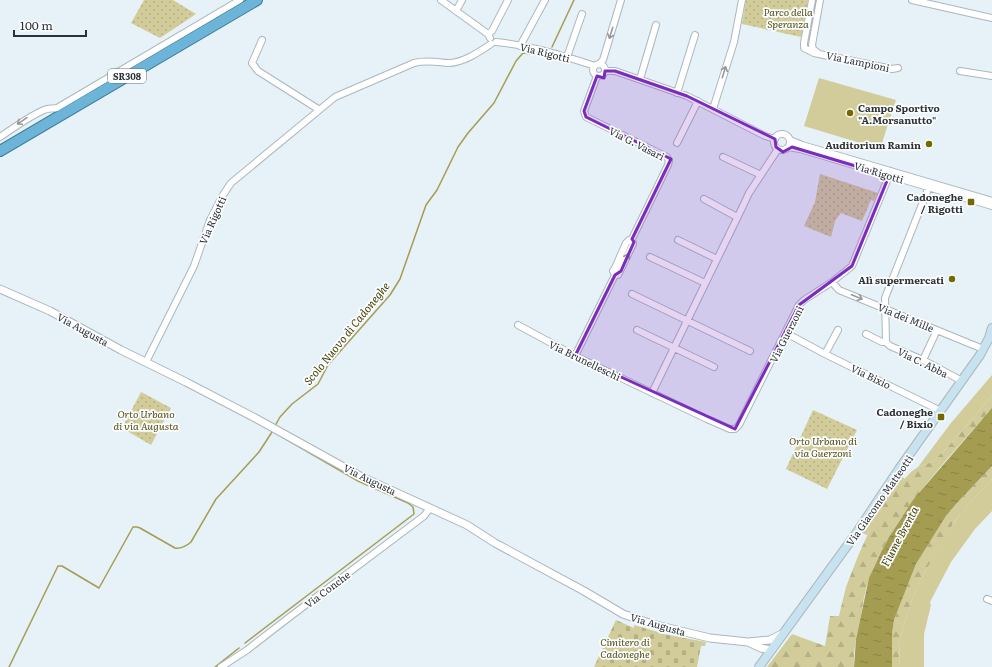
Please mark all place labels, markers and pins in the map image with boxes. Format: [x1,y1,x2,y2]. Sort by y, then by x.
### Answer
place label: Campo Sportivo "A.Morsanutto" [858,100,940,127]
marker: Campo Sportivo "A.Morsanutto" [845,108,855,118]
place label: Auditorium Ramin [825,137,921,152]
marker: Auditorium Ramin [924,139,934,149]
place label: Cadoneghe / Rigotti [906,189,963,216]
marker: Cadoneghe / Rigotti [966,197,976,207]
place label: Alì supermercati [858,272,944,287]
marker: Alì supermercati [947,274,957,284]
place label: Cadoneghe / Bixio [876,404,933,431]
marker: Cadoneghe / Bixio [936,412,946,422]

